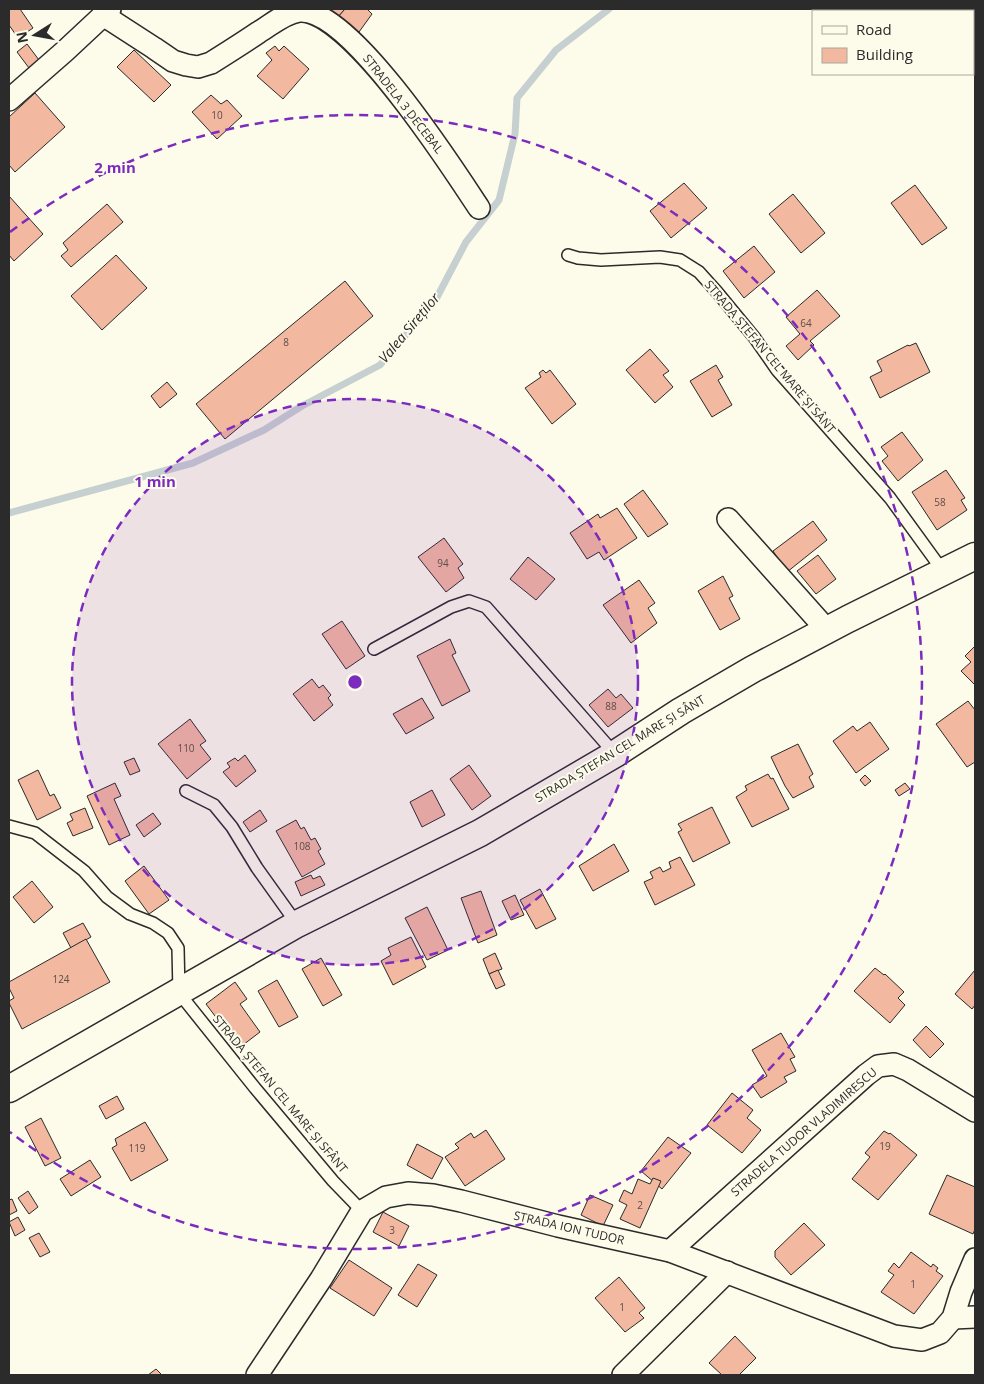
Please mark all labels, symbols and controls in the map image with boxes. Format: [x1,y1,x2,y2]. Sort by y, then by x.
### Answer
north arrow [10,10,60,60]
legend [812,10,974,75]
text: Road [856,19,892,39]
text: N [11,30,32,45]
text: Building [856,44,913,64]
street label: STRADELA 3 DECEBAL [359,51,448,157]
house number: 10 [211,108,223,122]
text: 2 min [94,157,136,177]
street label: STRADA ȘTEFAN CEL MARE ȘI SÂNT [701,276,840,437]
water label: Valea Sireților [374,288,444,367]
house number: 64 [800,316,812,330]
house number: 8 [283,335,289,349]
text: 1 min [134,471,176,491]
house number: 58 [934,495,946,509]
house number: 94 [437,556,449,570]
centre of rings [346,673,364,691]
street label: STRADA ȘTEFAN CEL MARE ȘI SÂNT [532,691,708,806]
house number: 88 [605,699,617,713]
house number: 110 [177,741,195,755]
house number: 108 [293,839,311,853]
house number: 124 [52,972,70,986]
street label: STRADA ȘTEFAN CEL MARE ȘI SFÂNT [209,1011,352,1177]
street label: STRADELA TUDOR VLADIMIRESCU [727,1063,880,1200]
house number: 19 [879,1139,891,1153]
house number: 119 [128,1141,146,1155]
house number: 2 [637,1198,643,1212]
street label: STRADA ION TUDOR [512,1206,627,1249]
house number: 3 [389,1223,395,1237]
house number: 1 [910,1277,916,1291]
house number: 1 [619,1300,625,1314]

